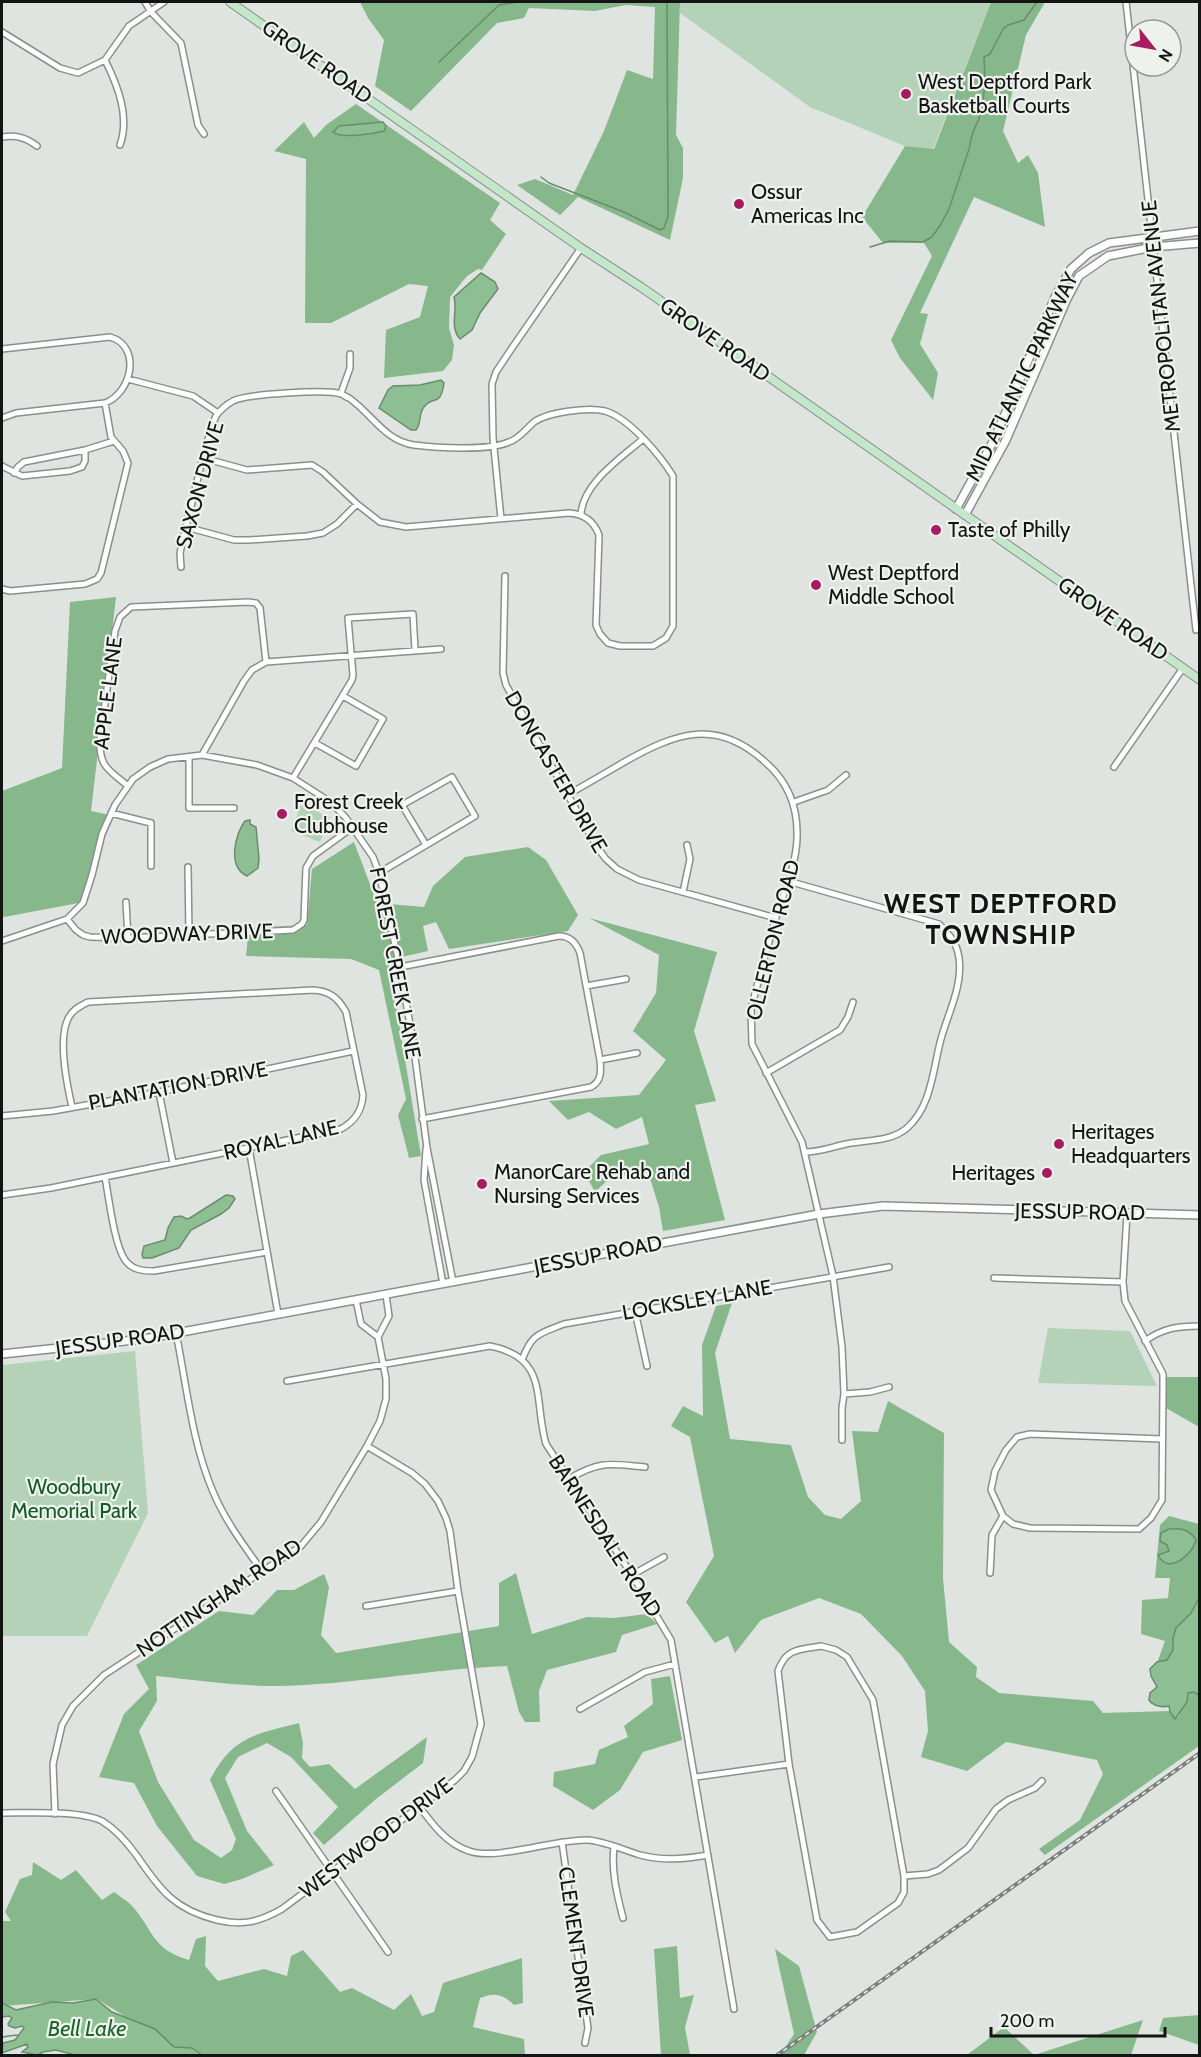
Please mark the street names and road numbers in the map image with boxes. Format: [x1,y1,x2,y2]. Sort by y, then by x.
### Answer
street label: GROVE ROAD [257,14,377,109]
street label: METROPOLITAN AVENUE [1136,199,1185,433]
street label: MID ATLANTIC PARKWAY [960,267,1083,485]
street label: GROVE ROAD [655,292,775,387]
street label: SAXON DRIVE [171,419,228,551]
street label: GROVE ROAD [1053,571,1173,666]
street label: APPLE LANE [88,635,127,751]
street label: DONCASTER DRIVE [500,687,613,857]
street label: OLLERTON ROAD [740,857,805,1023]
street label: FOREST CREEK LANE [365,865,426,1061]
street label: WOODWAY DRIVE [100,918,273,949]
street label: PLANTATION DRIVE [86,1056,270,1115]
street label: ROYAL LANE [221,1114,341,1165]
street label: JESSUP ROAD [1014,1198,1145,1225]
street label: JESSUP ROAD [531,1230,664,1279]
street label: LOCKSLEY LANE [620,1274,774,1325]
street label: JESSUP ROAD [53,1318,186,1361]
street label: BARNESDALE ROAD [544,1450,667,1622]
street label: NOTTINGHAM ROAD [132,1533,306,1662]
street label: WESTWOOD DRIVE [294,1772,457,1903]
street label: CLEMENT DRIVE [554,1865,599,2019]

